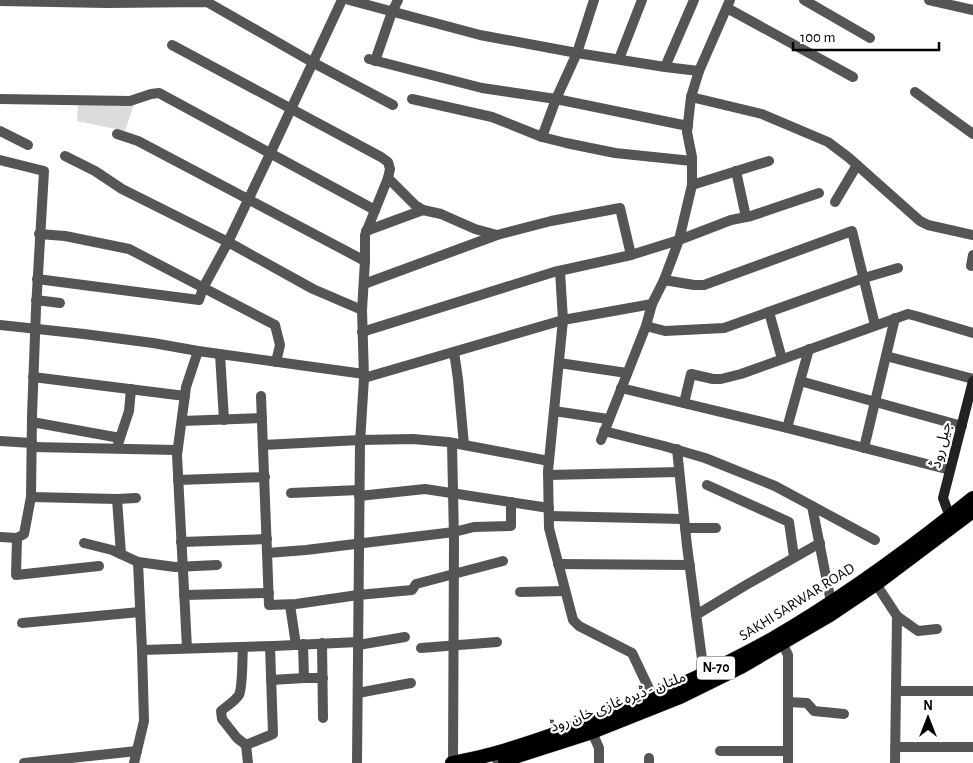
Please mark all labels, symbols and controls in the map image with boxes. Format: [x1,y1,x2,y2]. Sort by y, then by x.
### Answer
scale bar [793,20,939,52]
text: 100 m [800,30,835,45]
street label: جیل روڈ [927,420,955,470]
street label: SAKHI SARWAR ROAD [737,560,858,644]
road number: N-70 [697,656,735,680]
street label: ملتان - ڈیرہ غازی خان روڈ [547,668,688,736]
north arrow [903,693,953,743]
text: N [923,699,933,713]

